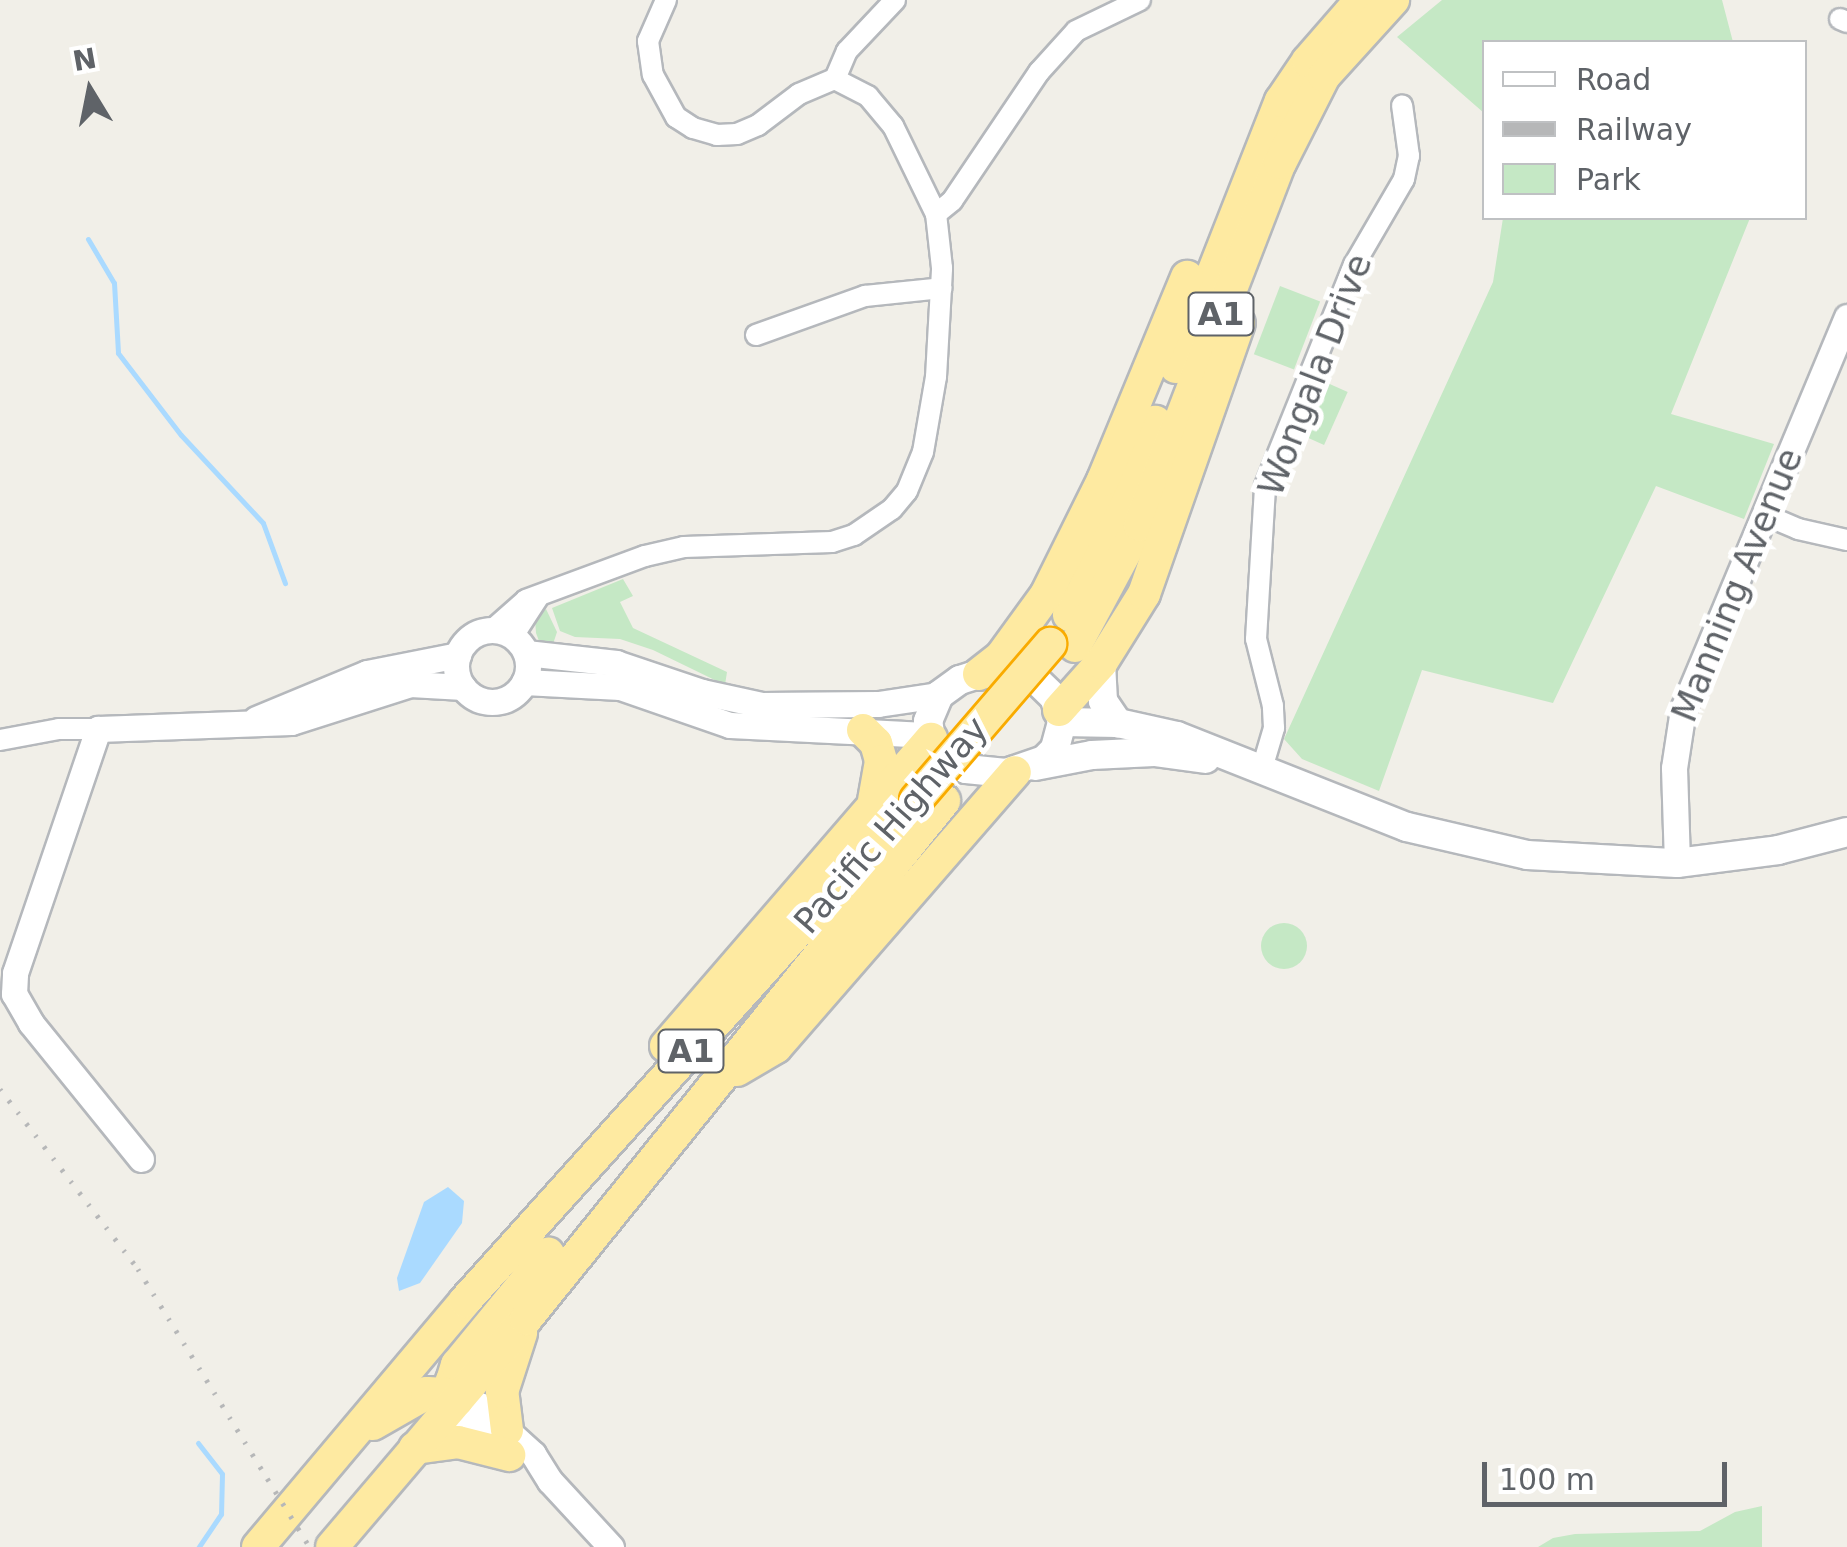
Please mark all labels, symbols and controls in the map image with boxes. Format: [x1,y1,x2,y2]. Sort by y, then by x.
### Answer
north arrow [40,40,140,140]
legend [1482,40,1807,220]
text: N [70,42,99,78]
text: Road [1576,62,1651,97]
text: Railway [1576,112,1692,147]
text: Park [1576,162,1641,197]
street label: Wongala Drive [1250,248,1380,502]
road number: A1 [1186,287,1256,341]
street label: Manning Avenue [1663,442,1811,728]
street label: Pacific Highway [785,708,997,942]
road number: A1 [656,1024,726,1078]
scale bar [1487,1442,1732,1504]
text: 100 m [1499,1462,1595,1497]

